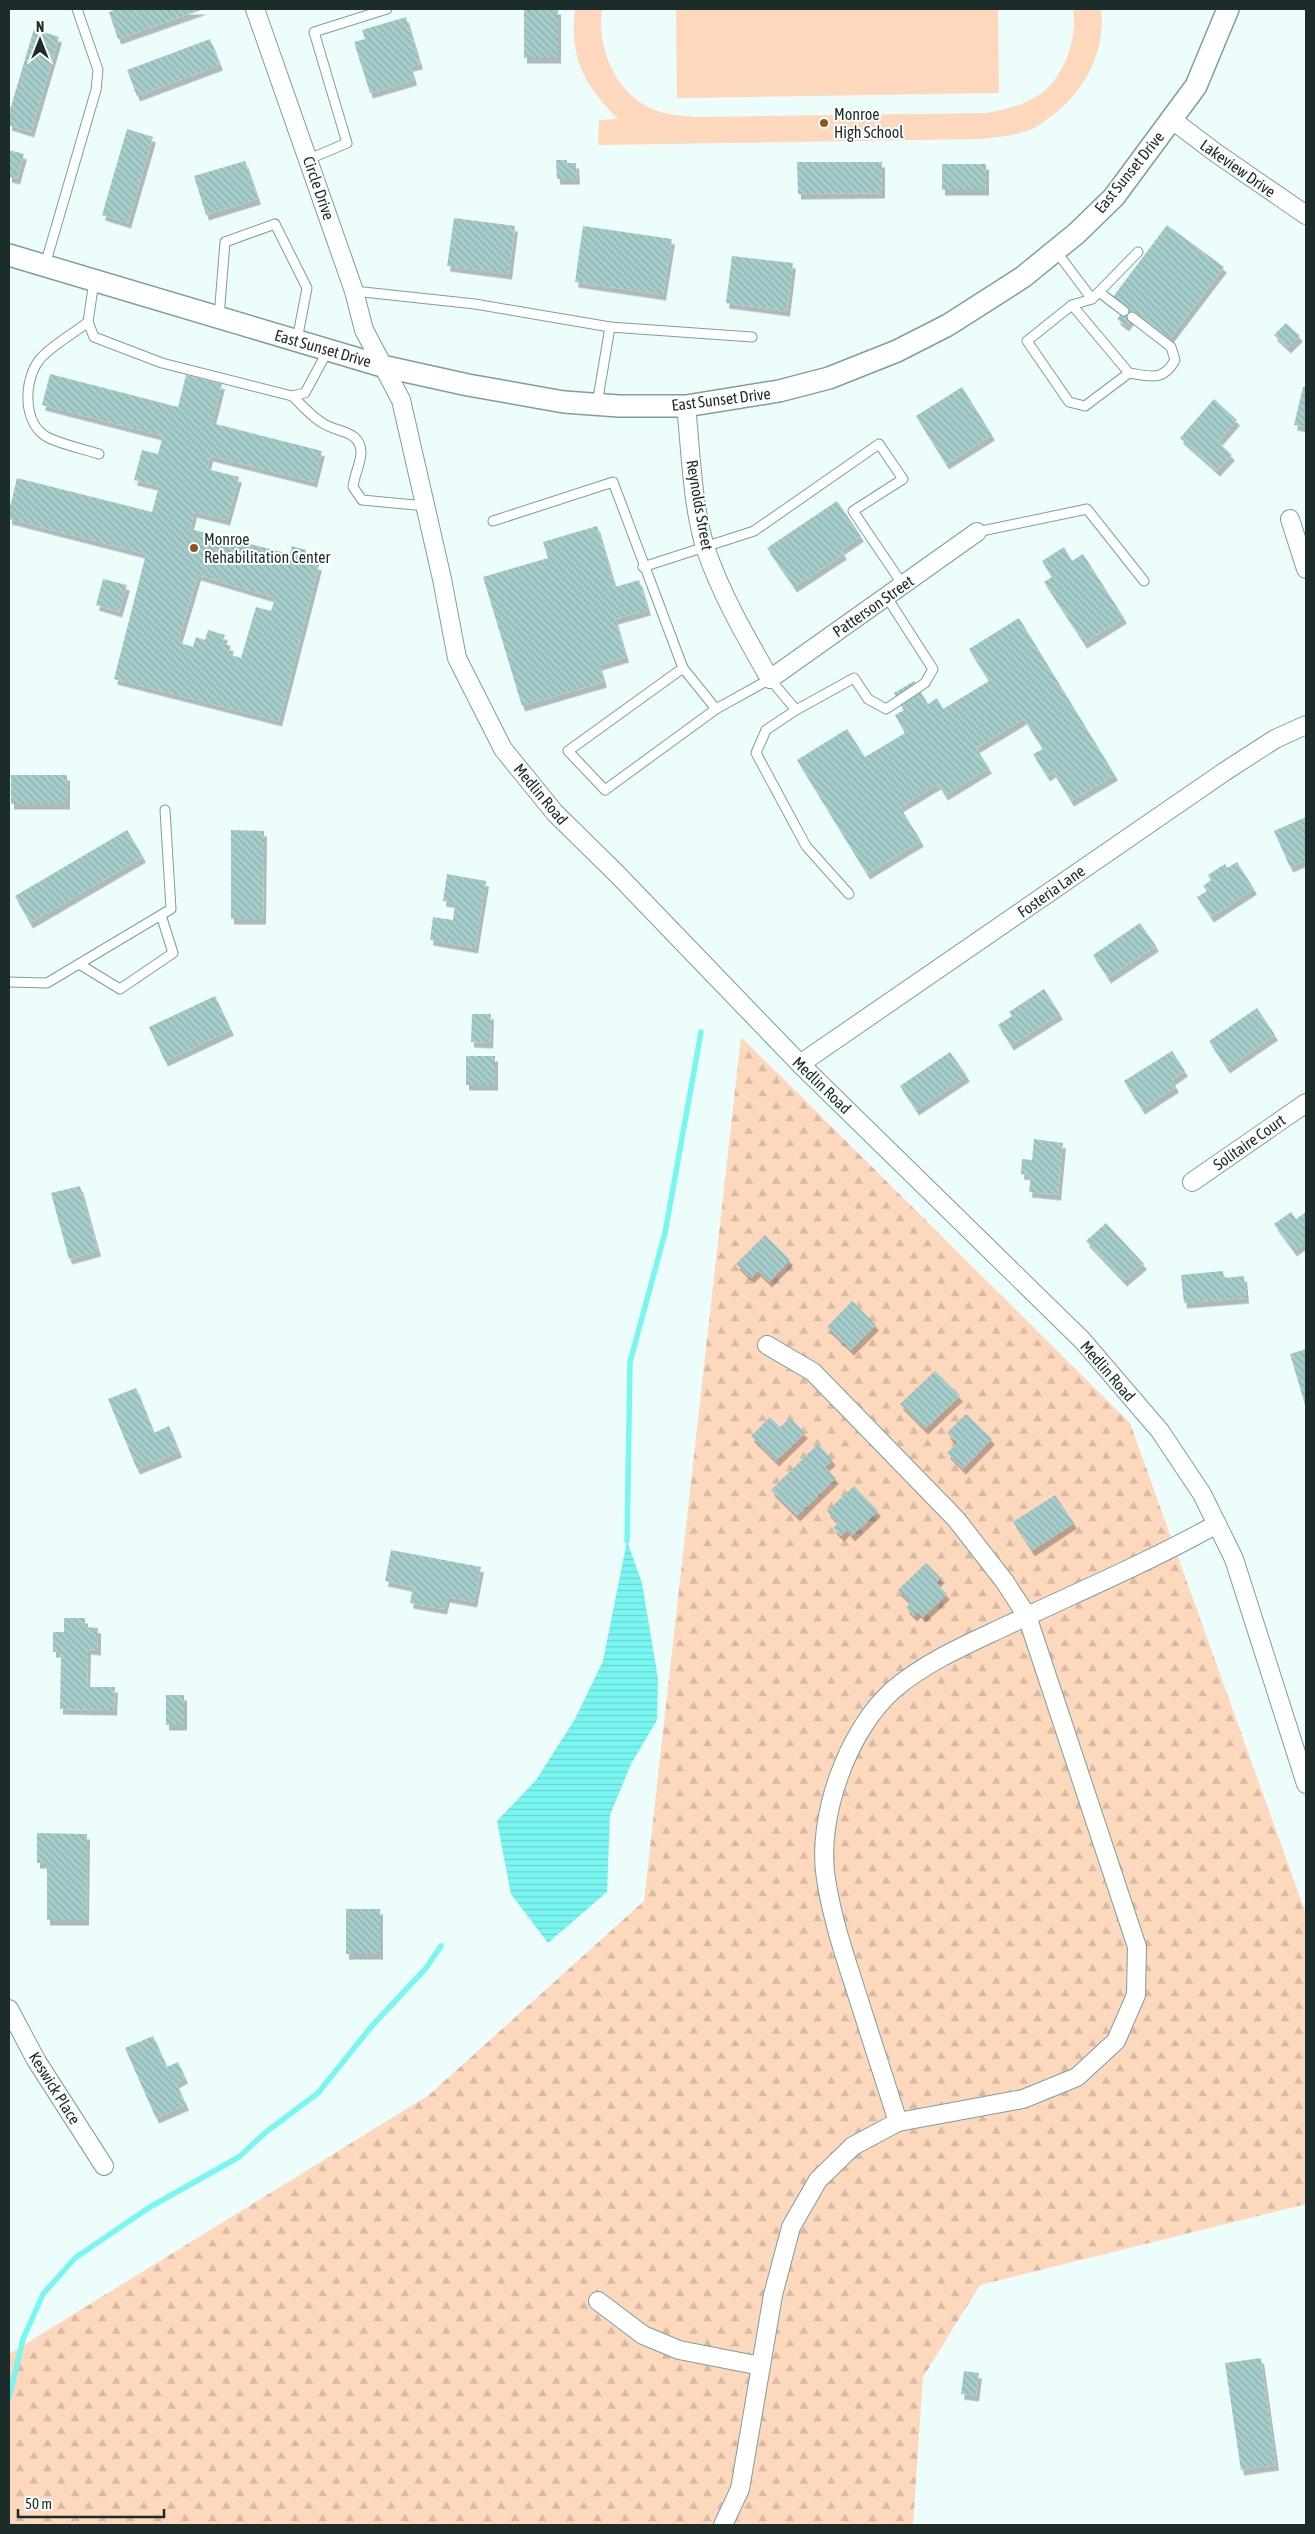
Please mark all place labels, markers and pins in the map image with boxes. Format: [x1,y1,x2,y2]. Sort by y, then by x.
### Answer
place label: Monroe High School [834,105,904,142]
marker: Monroe High School [818,117,830,129]
place label: Monroe Rehabilitation Center [204,530,330,566]
marker: Monroe Rehabilitation Center [188,542,200,554]

